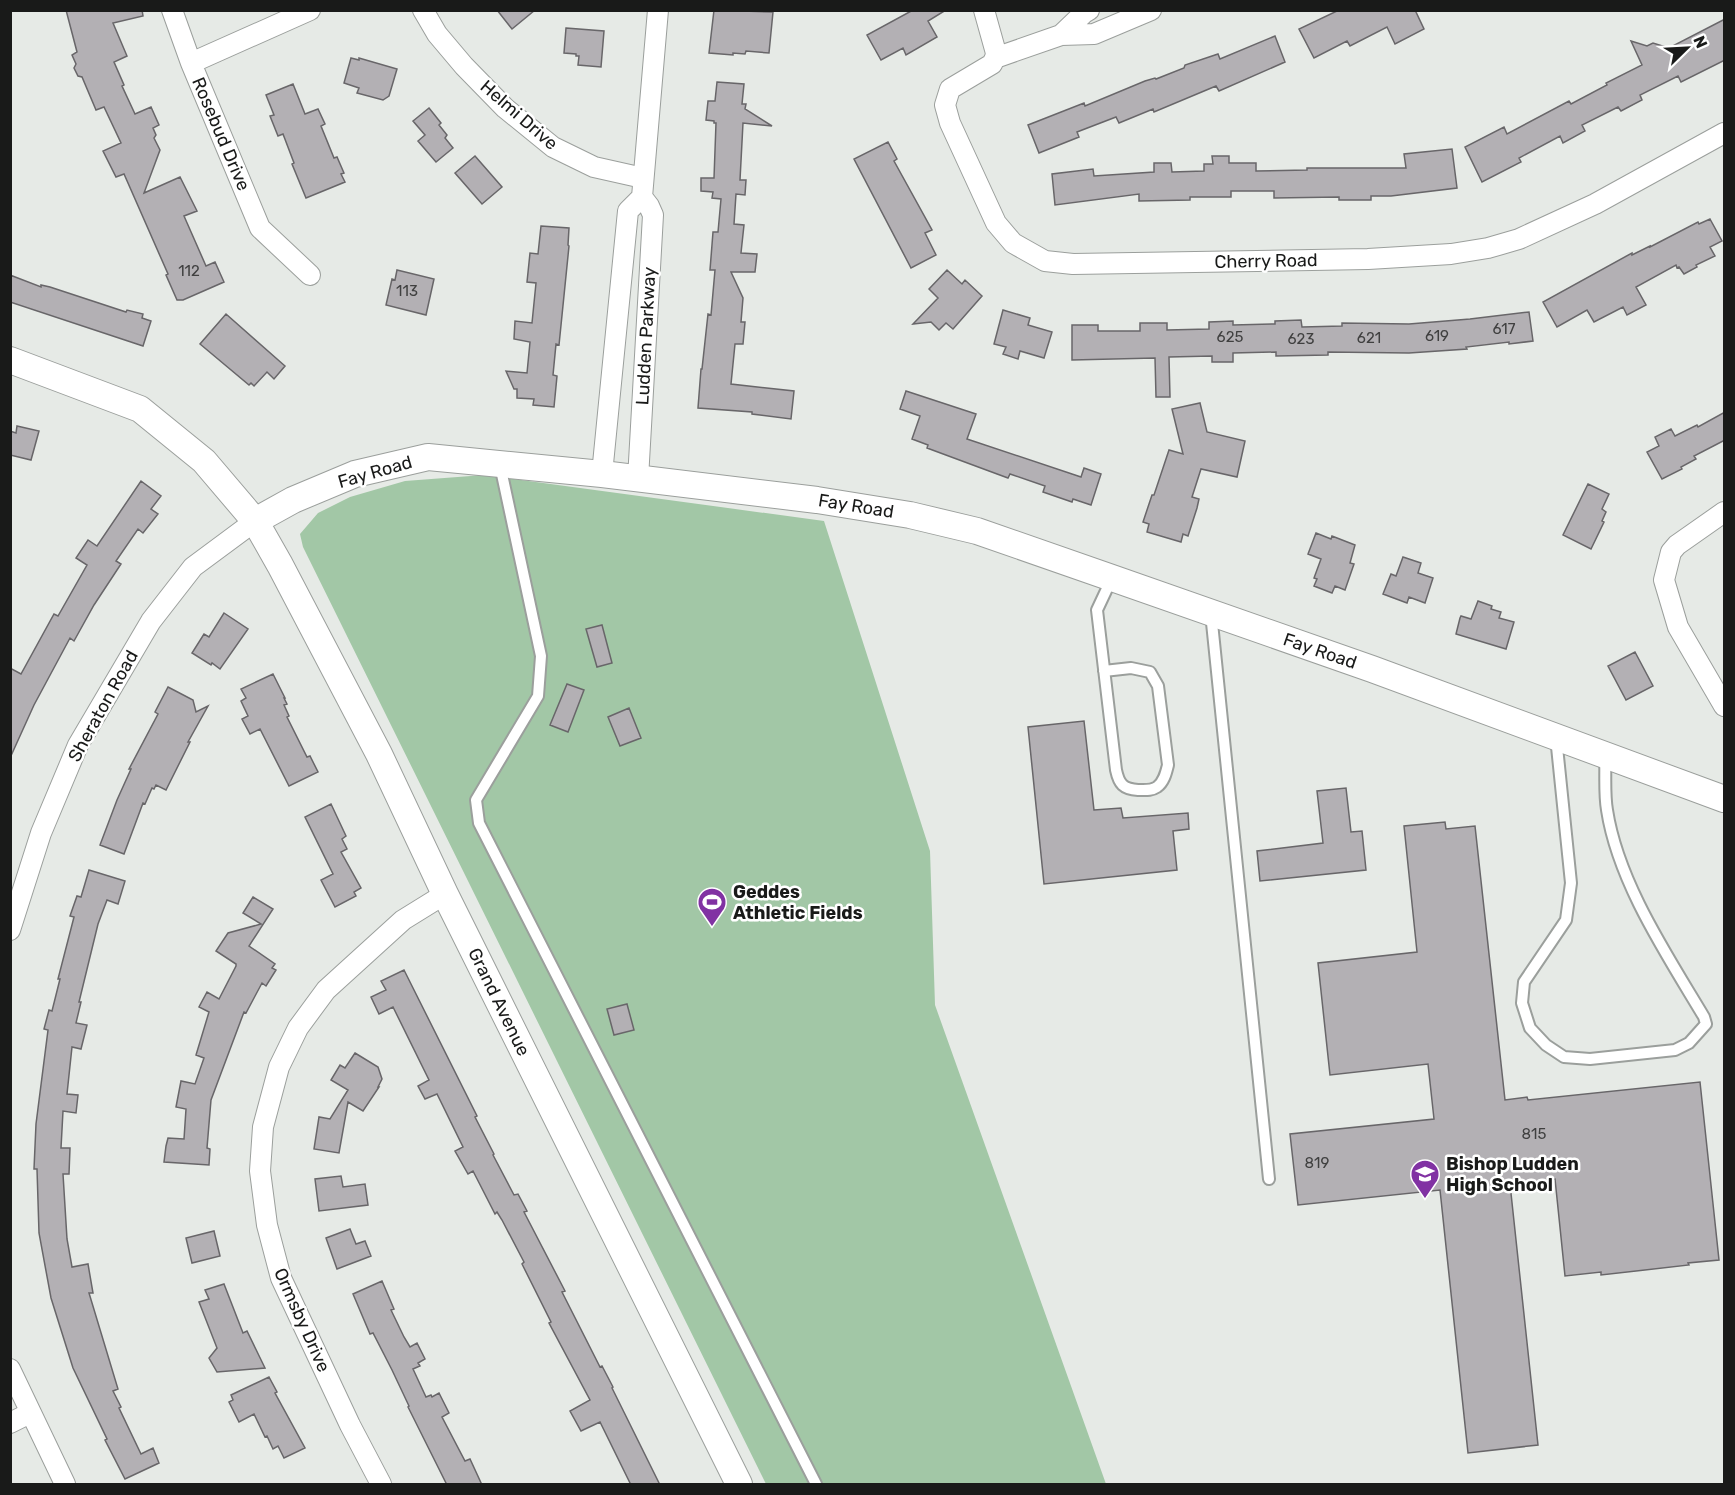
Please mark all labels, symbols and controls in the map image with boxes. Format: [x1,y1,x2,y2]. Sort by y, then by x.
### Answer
north arrow [1657,18,1717,78]
text: N [1689,33,1711,51]
street label: Rosebud Drive [187,74,255,194]
street label: Helmi Drive [476,75,562,155]
street label: Cherry Road [1214,249,1318,273]
house number: 112 [178,262,200,280]
street label: Ludden Parkway [631,266,661,406]
house number: 113 [396,282,418,300]
house number: 617 [1493,320,1516,338]
house number: 619 [1425,327,1449,345]
house number: 625 [1217,328,1243,346]
house number: 621 [1357,329,1381,347]
house number: 623 [1288,330,1314,348]
street label: Fay Road [335,451,415,493]
street label: Fay Road [817,489,895,523]
street label: Fay Road [1280,628,1360,674]
street label: Sheraton Road [63,646,143,766]
place label: Geddes Athletic Fields [733,881,863,924]
sports icon: Geddes Athletic Fields [696,886,728,928]
street label: Grand Avenue [463,944,535,1060]
house number: 815 [1522,1125,1547,1143]
place label: Bishop Ludden High School [1446,1153,1579,1196]
house number: 819 [1305,1154,1330,1172]
school or university icon: Bishop Ludden High School [1409,1158,1441,1200]
street label: Ormsby Drive [269,1264,335,1376]

